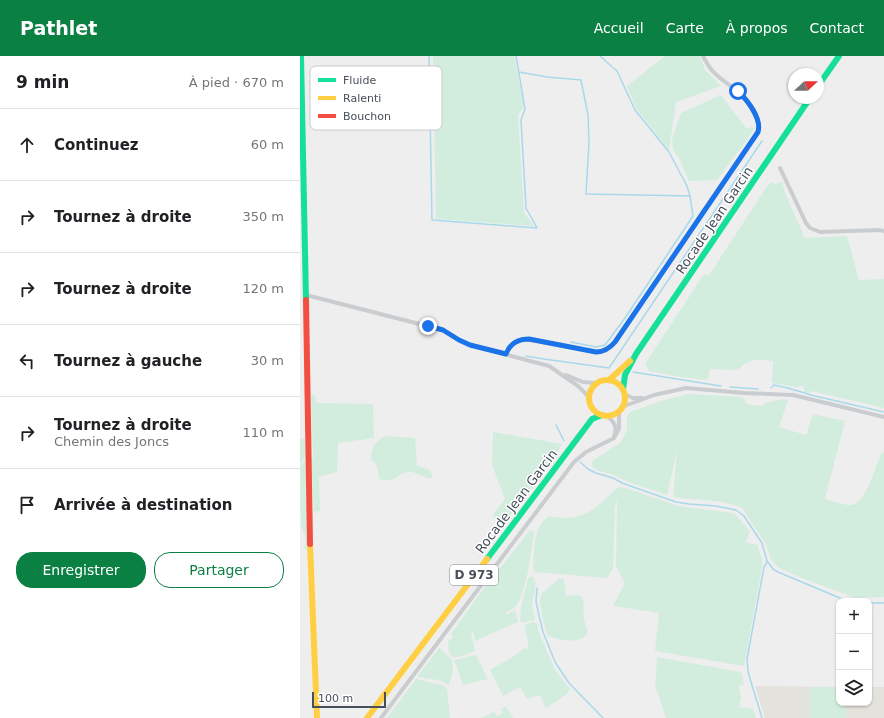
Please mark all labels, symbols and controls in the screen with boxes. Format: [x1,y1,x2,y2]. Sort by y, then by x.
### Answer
text: Pathlet [20,17,97,39]
text: Accueil [594,20,644,36]
text: Carte [666,20,704,36]
text: À propos [726,20,788,36]
text: Contact [810,20,864,36]
legend [310,66,442,130]
north arrow [788,68,824,104]
text: 9 min [16,72,69,92]
text: Fluide [343,74,376,87]
text: À pied · 670 m [189,75,284,90]
route start [729,82,747,100]
text: Ralenti [343,92,381,105]
text: Bouchon [343,110,391,123]
icon: ahead [16,134,38,156]
text: Continuez [54,136,139,154]
text: 60 m [251,137,284,152]
street label: Rocade Jean Garcin [673,164,756,277]
icon: right [16,206,38,228]
text: Tournez à droite [54,208,192,226]
text: 350 m [242,209,284,224]
icon: right [16,278,38,300]
text: Tournez à droite [54,280,192,298]
text: 120 m [242,281,284,296]
route end [419,317,437,335]
icon: left [16,350,38,372]
text: Tournez à gauche [54,352,202,370]
text: 30 m [251,353,284,368]
text: Tournez à droite [54,416,192,434]
icon: right [16,422,38,444]
text: 110 m [242,425,284,440]
text: Chemin des Joncs [54,434,169,449]
street label: Rocade Jean Garcin [472,446,560,556]
icon: arrive [16,494,38,516]
text: Arrivée à destination [54,496,232,514]
button: Enregistrer [16,552,146,588]
button: Partager [154,552,284,588]
road number: D 973 [450,565,498,585]
map controls [836,598,872,706]
button: + [836,598,872,634]
button: − [836,634,872,670]
button: layers [836,670,872,706]
scale bar [312,690,386,709]
text: 100 m [318,692,353,705]

